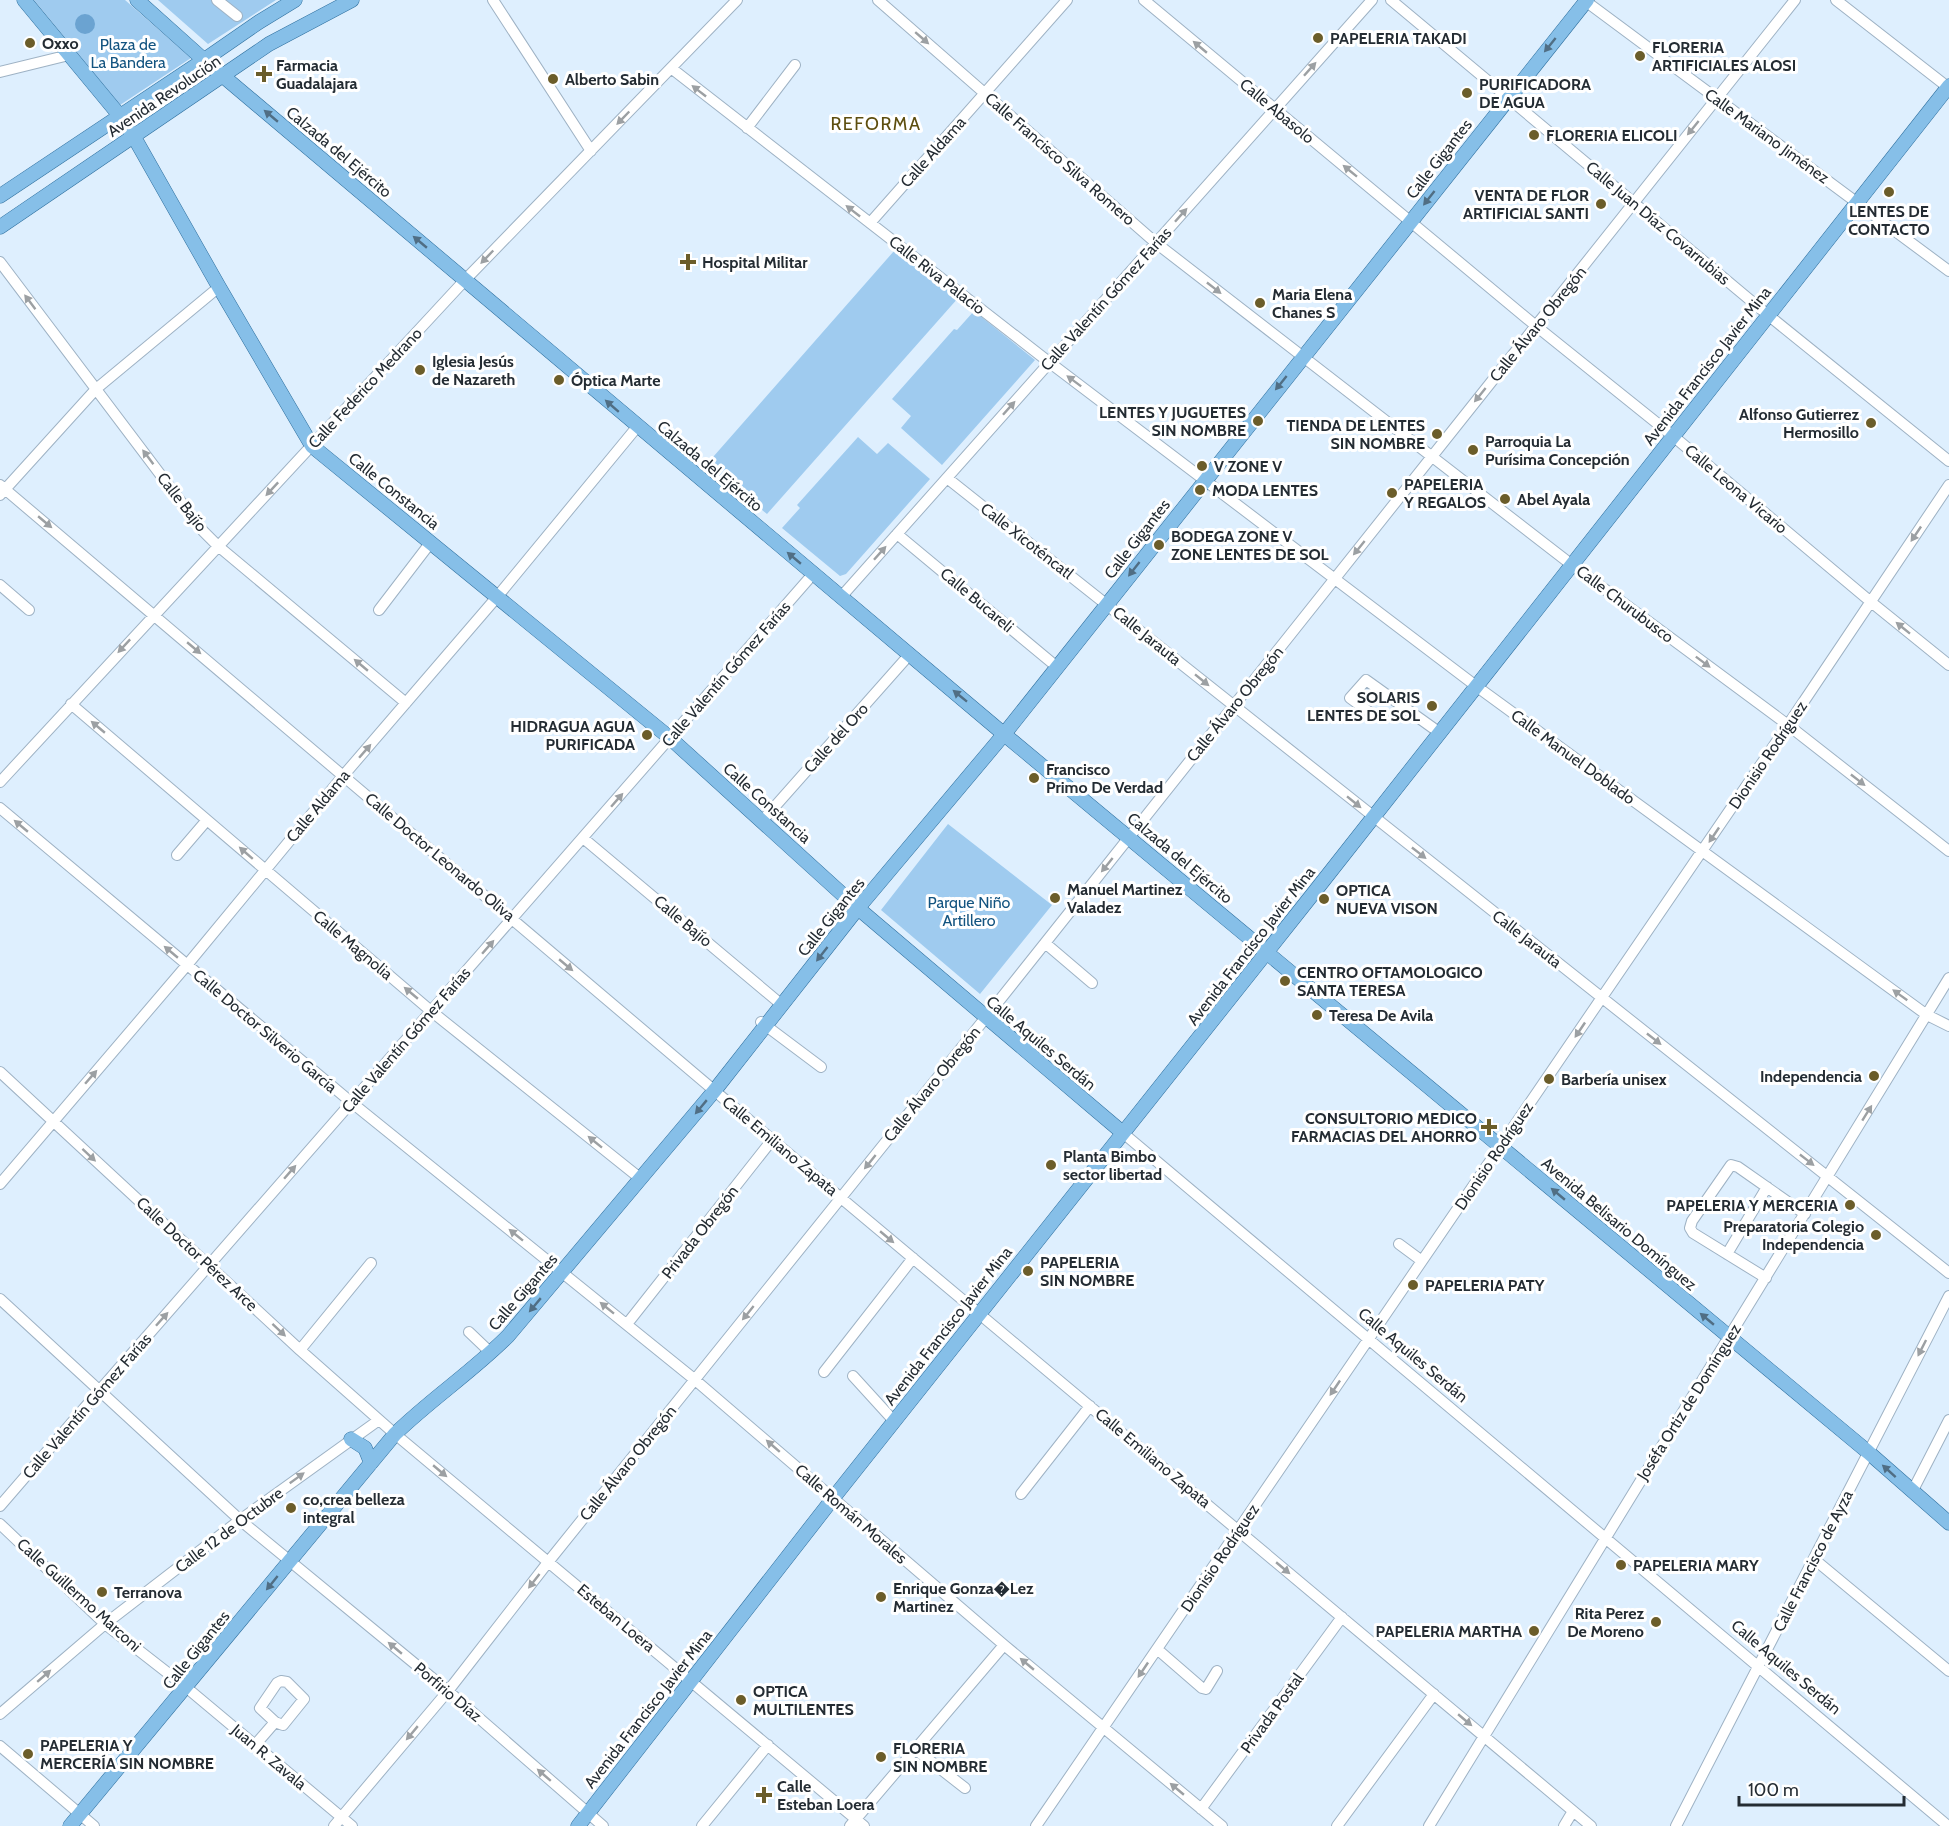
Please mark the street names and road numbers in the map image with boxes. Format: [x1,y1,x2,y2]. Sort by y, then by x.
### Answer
street label: Avenida Revolución [104,51,224,141]
street label: Calle Abasolo [1236,74,1318,148]
street label: Calle Mariano Jiménez [1701,85,1833,188]
street label: Calle Francisco Silva Romero [981,89,1139,229]
street label: Calzada del Ejército [283,102,396,202]
street label: Calle Aldama [896,113,970,191]
street label: Calle Gigantes [1402,115,1476,202]
street label: Calle Juan Díaz Covarrubias [1582,157,1734,289]
street label: Calle Valentín Gómez Farías [1037,223,1176,375]
street label: Calle Riva Palacio [885,232,989,318]
street label: Calle Álvaro Obregón [1486,263,1590,385]
street label: Avenida Francisco Javier Mina [1639,283,1775,449]
street label: Calle Federico Medrano [304,324,426,452]
street label: Calzada del Ejército [654,416,767,516]
street label: Calle Leona Vicario [1681,441,1791,538]
street label: Calle Constancia [345,449,443,534]
street label: Calle Bajío [153,469,211,535]
street label: Calle Gigantes [1100,495,1174,582]
street label: Calle Xicoténcatl [977,499,1077,583]
street label: Calle Churubusco [1573,561,1678,647]
street label: Calle Bucareli [936,564,1018,636]
street label: Calle Valentín Gómez Farías [658,597,795,751]
street label: Calle Jarauta [1109,603,1185,670]
street label: Calle Álvaro Obregón [1183,643,1287,765]
street label: Dionisio Rodríguez [1725,697,1811,813]
street label: Calle del Oro [800,699,872,777]
street label: Calle Manuel Doblado [1507,706,1639,808]
street label: Calle Constancia [719,759,815,847]
street label: Calle Aldama [282,766,354,846]
street label: Calle Doctor Leonardo Oliva [361,789,519,925]
street label: Calzada del Ejército [1124,808,1237,908]
street label: Avenida Francisco Javier Mina [1183,863,1319,1029]
street label: Calle Gigantes [794,874,869,960]
street label: Calle Bajío [650,891,716,951]
street label: Calle Magnolia [309,906,397,984]
street label: Calle Jarauta [1489,906,1566,972]
street label: Calle Valentín Gómez Farías [338,963,475,1117]
street label: Calle Doctor Silverio García [189,965,341,1097]
street label: Calle Aquiles Serdán [982,992,1100,1094]
street label: Calle Álvaro Obregón [880,1023,984,1145]
street label: Calle Emiliano Zapata [718,1092,842,1200]
street label: Dionisio Rodríguez [1451,1098,1537,1214]
street label: Avenida Belisario Domínguez [1538,1154,1701,1295]
street label: Privada Obregón [658,1182,742,1282]
street label: Calle Doctor Pérez Arce [133,1193,261,1315]
street label: Avenida Francisco Javier Mina [880,1243,1016,1409]
street label: Calle Gigantes [485,1249,562,1334]
street label: Calle Aquiles Serdán [1354,1304,1472,1406]
street label: Joséfa Ortiz de Domínguez [1633,1320,1745,1484]
street label: Calle Valentín Gómez Farías [19,1329,156,1483]
street label: Calle Álvaro Obregón [576,1402,680,1524]
street label: Calle Emiliano Zapata [1091,1404,1215,1512]
street label: Calle Román Morales [791,1460,911,1568]
street label: Calle 12 de Octubre [171,1483,287,1577]
street label: Calle Francisco de Ayza [1769,1487,1857,1635]
street label: Dionisio Rodríguez [1177,1500,1263,1616]
street label: Calle Guillermo Marconi [13,1534,145,1656]
street label: Esteban Loera [573,1580,659,1656]
street label: Calle Gigantes [159,1607,234,1693]
street label: Calle Aquiles Serdán [1727,1616,1845,1718]
street label: Avenida Francisco Javier Mina [580,1626,716,1792]
street label: Porfirio Díaz [410,1658,486,1726]
street label: Privada Postal [1237,1669,1308,1757]
street label: Juan R. Zavala [227,1720,311,1794]

